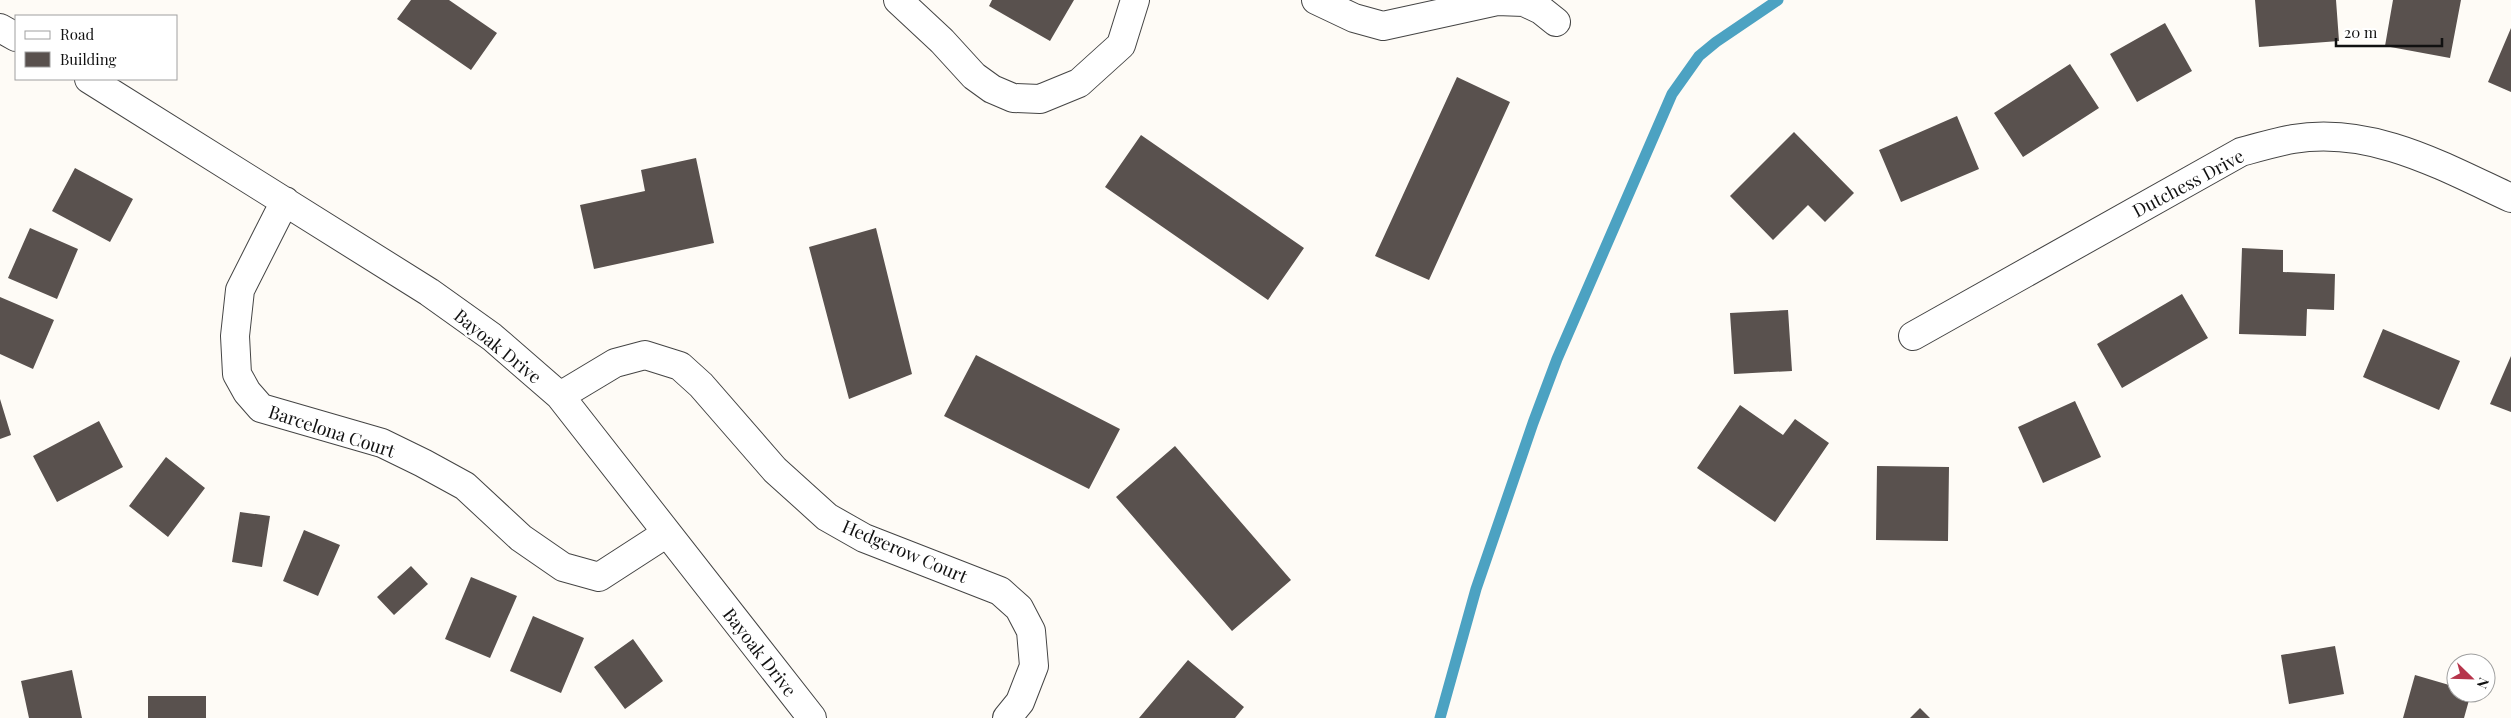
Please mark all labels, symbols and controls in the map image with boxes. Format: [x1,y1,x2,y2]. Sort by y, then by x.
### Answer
legend [15,15,178,80]
scale bar [2336,15,2442,47]
text: 20 m [2344,22,2378,42]
text: Road [60,24,94,44]
text: Building [60,49,117,69]
street label: Dutchess Drive [2128,144,2248,222]
street label: Bayoak Drive [449,303,547,389]
street label: Barcelona Court [266,399,399,463]
street label: Hedgerow Court [839,514,972,588]
street label: Bayoak Drive [718,603,802,701]
north arrow [2446,653,2496,703]
text: N [2473,675,2494,692]

